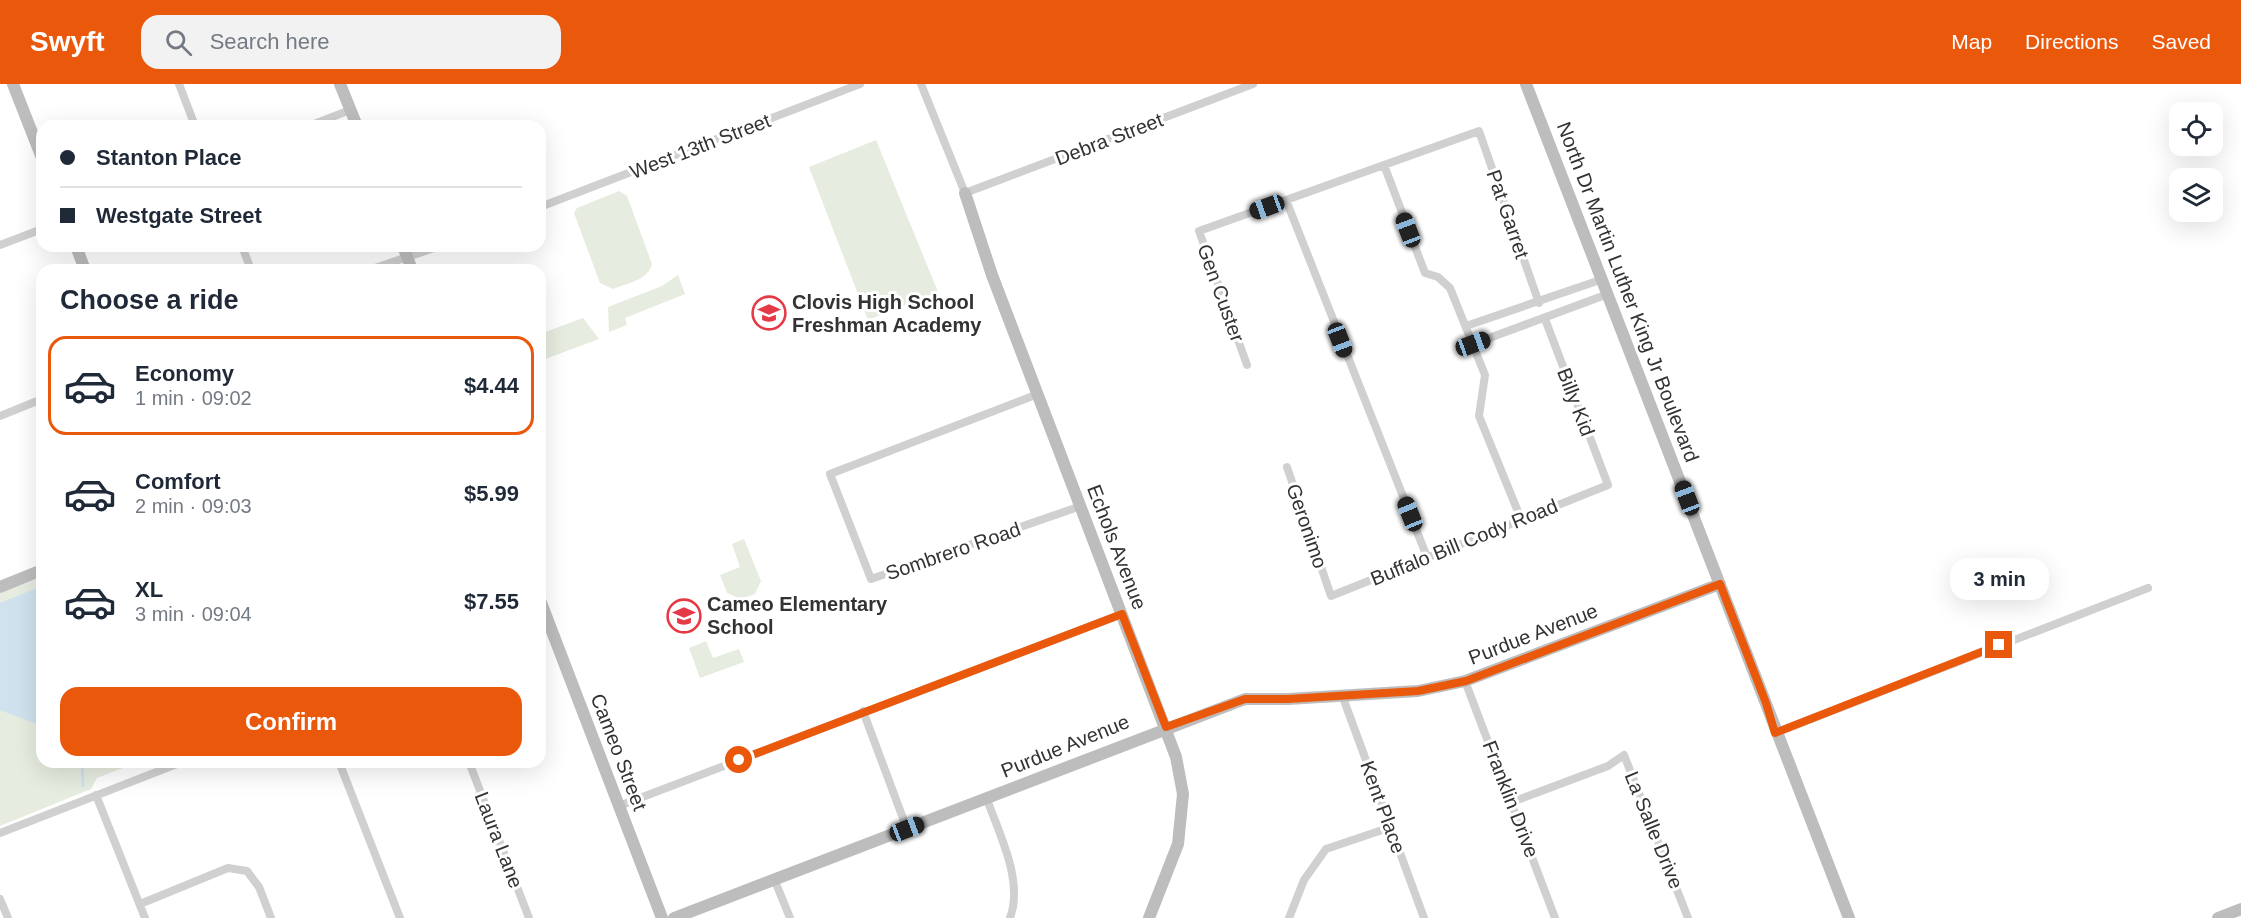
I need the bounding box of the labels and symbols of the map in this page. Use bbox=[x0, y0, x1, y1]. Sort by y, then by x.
street label: Debra Street bbox=[1052, 108, 1166, 170]
street label: West 13th Street bbox=[627, 109, 774, 183]
street label: North Dr Martin Luther King Jr Boulevard bbox=[1553, 119, 1703, 465]
street label: Pat Garret bbox=[1483, 167, 1534, 262]
car bbox=[1247, 192, 1287, 222]
car bbox=[1393, 210, 1423, 250]
street label: Gen Custer bbox=[1193, 241, 1249, 345]
place label: Clovis High School Freshman Academy bbox=[792, 291, 982, 336]
school or university icon: Clovis High School Freshman Academy bbox=[751, 295, 787, 331]
car bbox=[1325, 320, 1355, 360]
car bbox=[1453, 329, 1493, 359]
street label: Billy Kid bbox=[1553, 365, 1599, 439]
car bbox=[1672, 478, 1702, 518]
street label: Echols Avenue bbox=[1083, 481, 1151, 613]
street label: Geronimo bbox=[1282, 481, 1332, 571]
street label: Buffalo Bill Cody Road bbox=[1367, 494, 1561, 590]
car bbox=[1395, 494, 1425, 534]
street label: Sombrero Road bbox=[883, 518, 1023, 584]
callout: 3 min bbox=[1950, 558, 2048, 600]
place label: Cameo Elementary School bbox=[707, 593, 888, 638]
school or university icon: Cameo Elementary School bbox=[666, 598, 702, 634]
street label: Purdue Avenue bbox=[1465, 599, 1601, 669]
route end bbox=[1985, 631, 2012, 658]
street label: Cameo Street bbox=[587, 690, 652, 814]
street label: Purdue Avenue bbox=[998, 710, 1132, 782]
street label: Franklin Drive bbox=[1479, 737, 1543, 861]
route start bbox=[725, 746, 752, 773]
street label: Kent Place bbox=[1356, 758, 1410, 856]
street label: La Salle Drive bbox=[1620, 768, 1688, 892]
street label: Laura Lane bbox=[471, 789, 527, 891]
car bbox=[887, 814, 927, 844]

